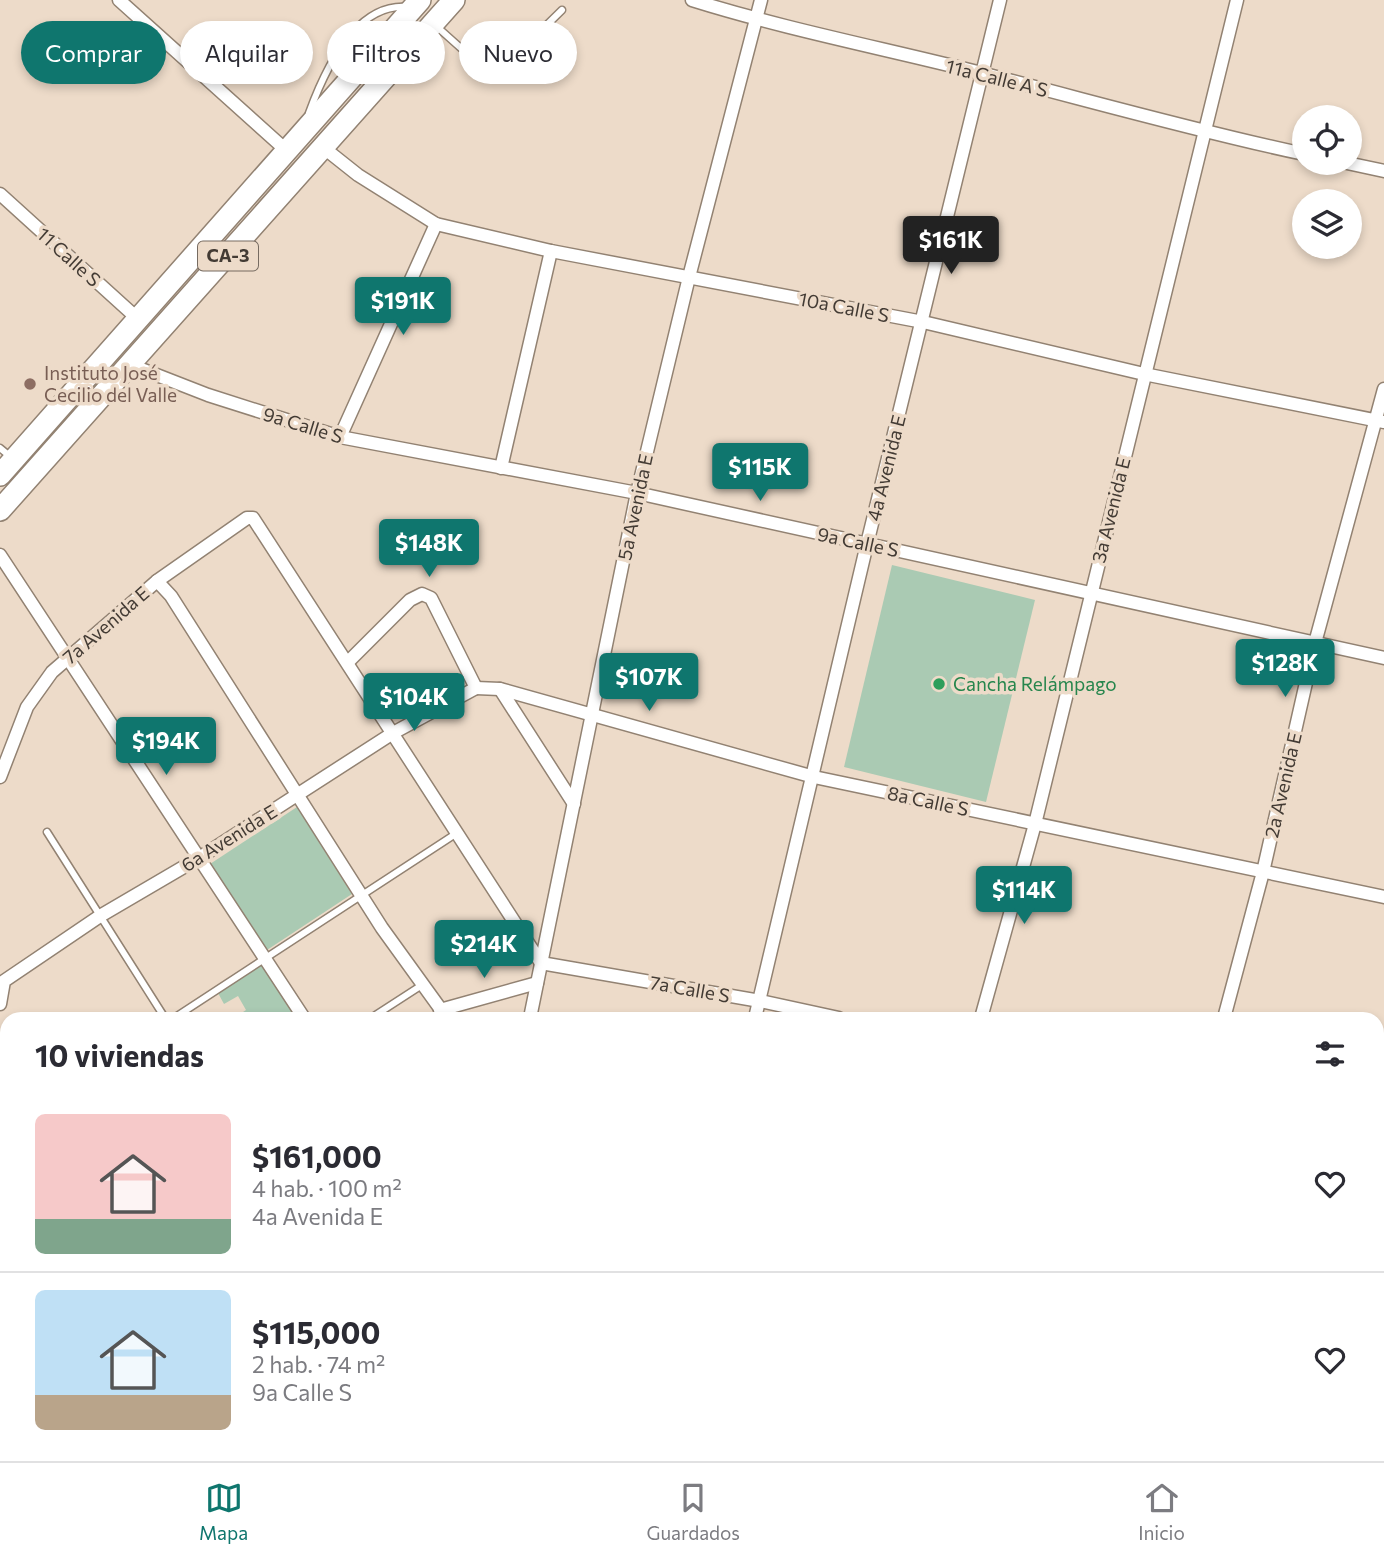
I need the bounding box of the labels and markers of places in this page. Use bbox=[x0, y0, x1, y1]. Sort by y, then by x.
pin: $161K bbox=[902, 216, 1000, 276]
pin: $191K bbox=[354, 278, 452, 337]
place label: Instituto José Cecilio del Valle bbox=[44, 361, 177, 406]
marker: Instituto José Cecilio del Valle bbox=[22, 376, 38, 392]
pin: $115K bbox=[711, 444, 809, 503]
pin: $148K bbox=[380, 520, 478, 579]
pin: $128K bbox=[1236, 640, 1334, 699]
pin: $107K bbox=[600, 654, 698, 713]
place label: Cancha Relámpago bbox=[953, 672, 1117, 695]
pin: $104K bbox=[365, 674, 463, 733]
marker: Cancha Relámpago bbox=[931, 676, 947, 692]
pin: $194K bbox=[117, 718, 215, 777]
pin: $114K bbox=[975, 866, 1073, 926]
pin: $214K bbox=[435, 920, 533, 980]

